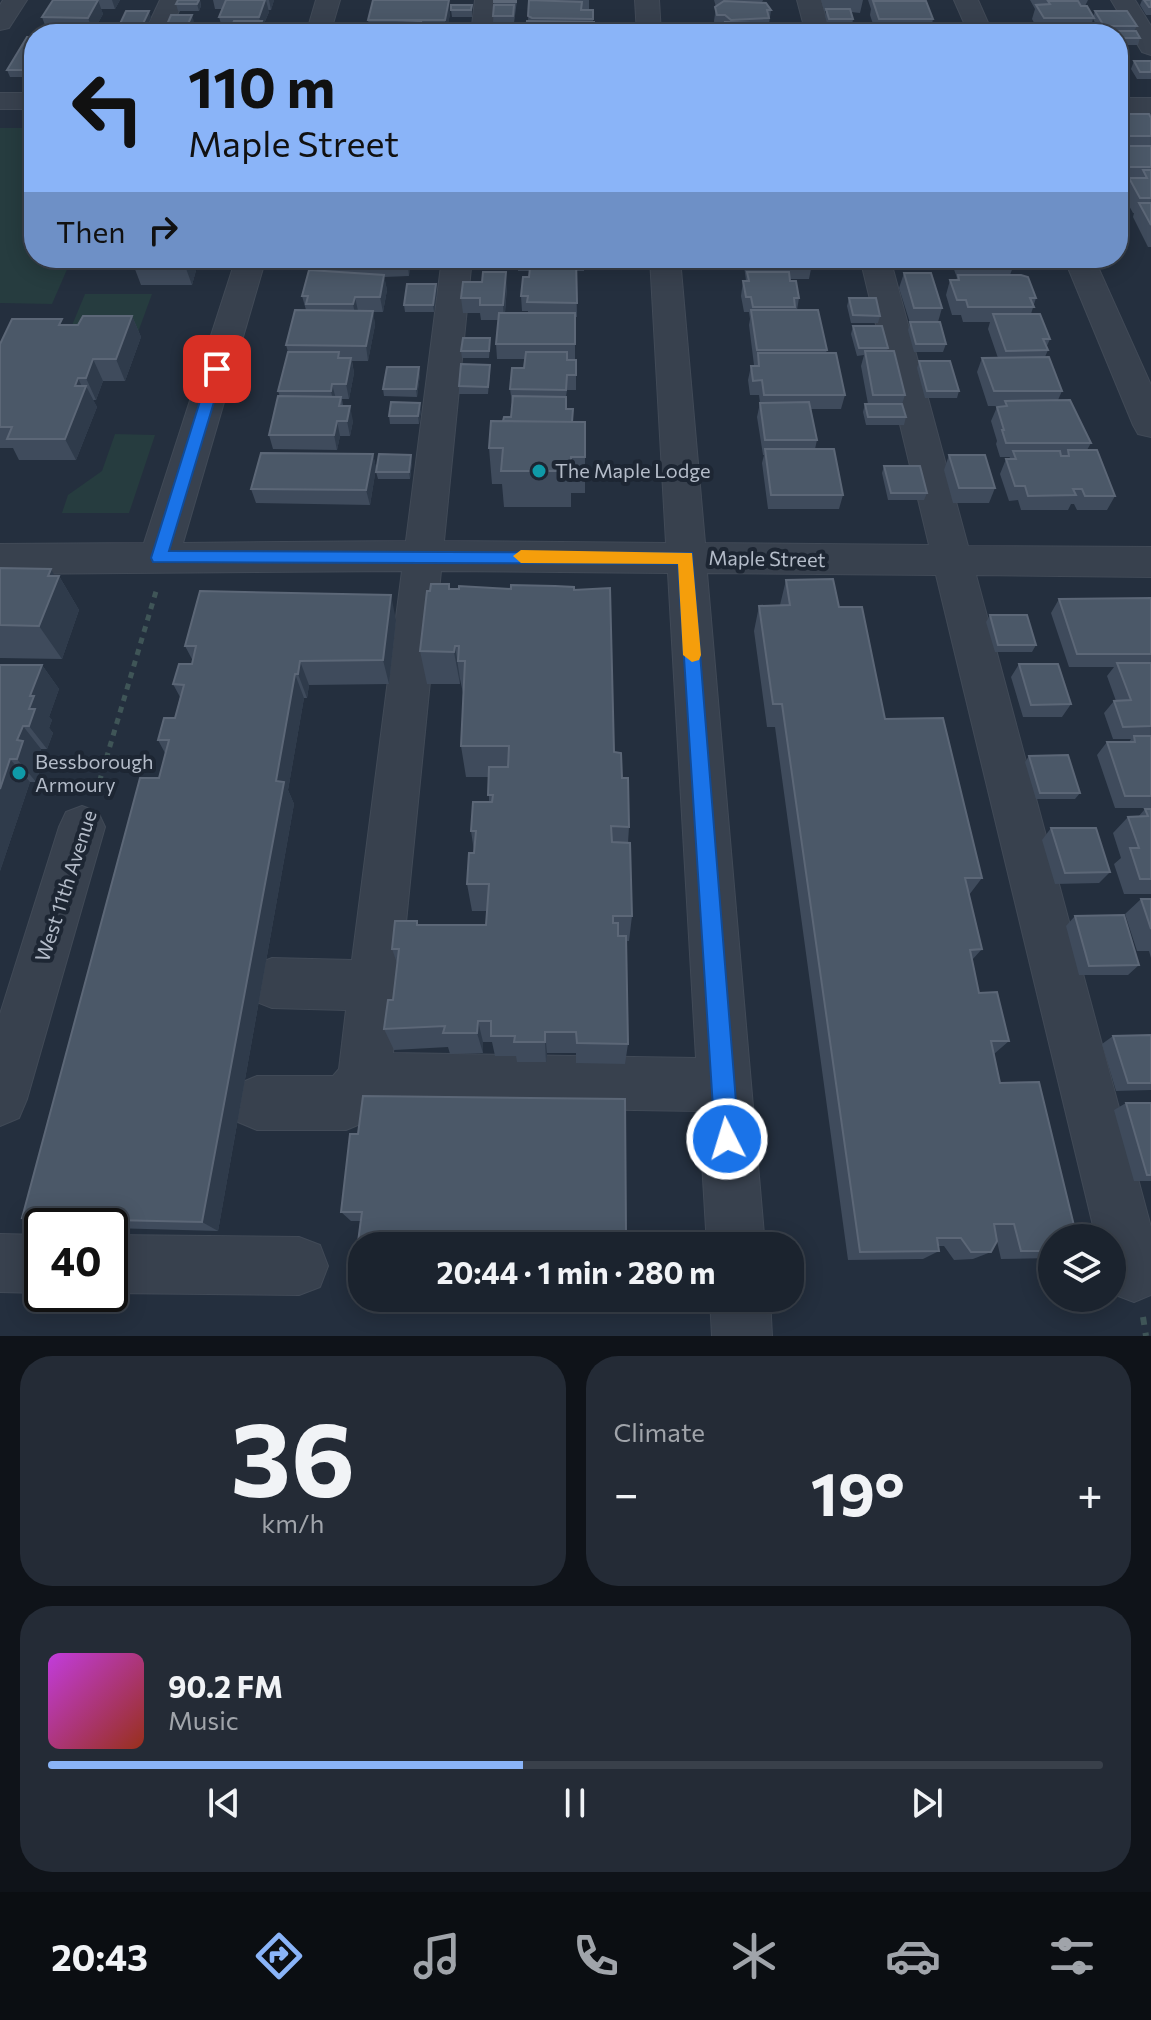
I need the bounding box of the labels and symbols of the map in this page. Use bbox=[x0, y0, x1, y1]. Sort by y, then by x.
pin bbox=[183, 335, 251, 403]
place label: The Maple Lodge bbox=[555, 458, 711, 482]
marker: The Maple Lodge bbox=[530, 462, 548, 480]
street label: Maple Street bbox=[708, 545, 826, 571]
place label: Bessborough Armoury bbox=[35, 749, 153, 796]
marker: Bessborough Armoury bbox=[10, 764, 28, 782]
street label: West 11th Avenue bbox=[29, 807, 101, 964]
position arrow bbox=[685, 1097, 769, 1181]
speed limit sign: 40 bbox=[24, 1208, 128, 1312]

